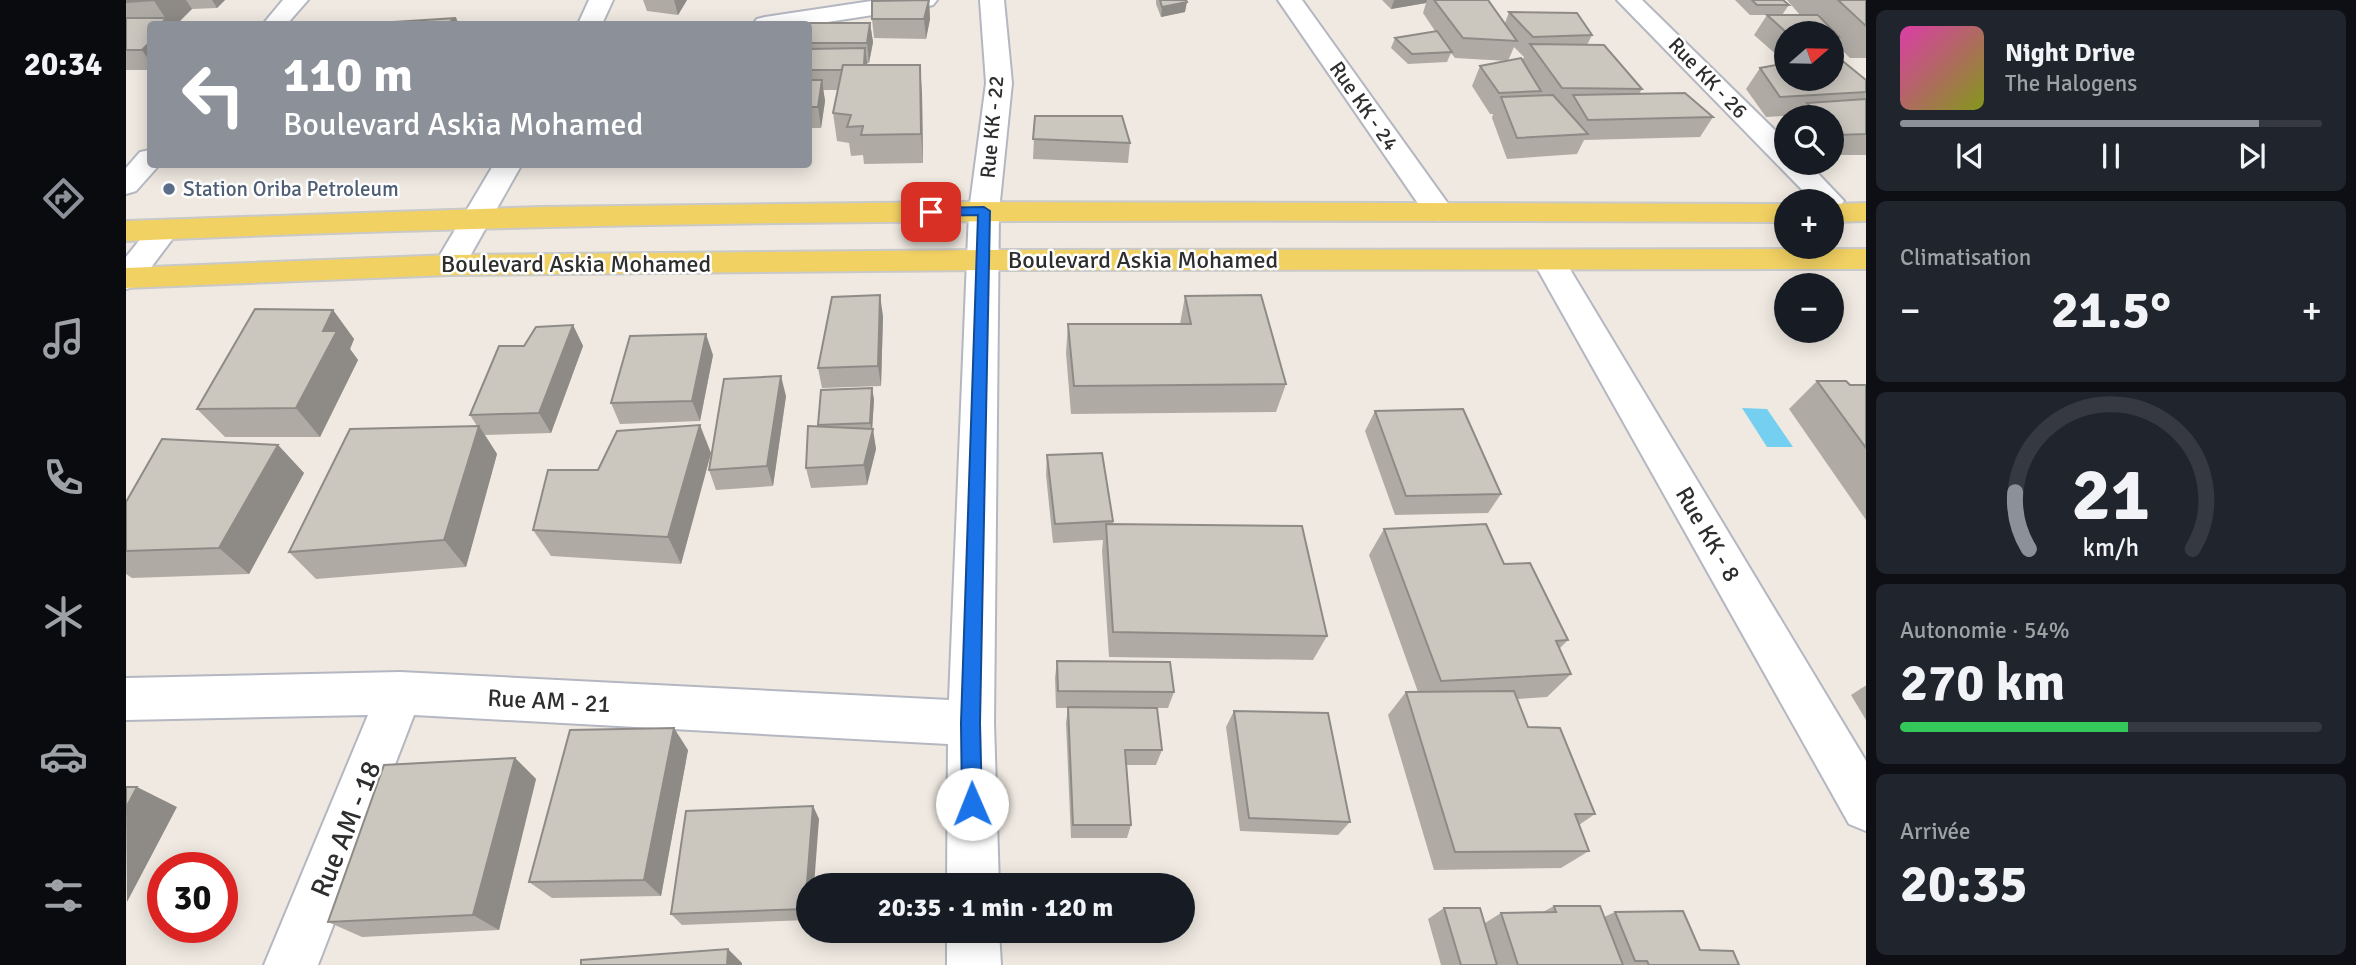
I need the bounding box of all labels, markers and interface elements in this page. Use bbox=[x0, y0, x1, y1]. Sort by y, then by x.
north arrow bbox=[1774, 21, 1844, 91]
map controls bbox=[1774, 21, 1844, 343]
street label: Rue KK - 26 bbox=[1663, 32, 1753, 124]
text: Night Drive bbox=[2005, 37, 2135, 69]
text: 20:34 bbox=[24, 45, 102, 84]
text: 110 m bbox=[283, 45, 413, 105]
icon: left bbox=[168, 49, 259, 140]
street label: Rue KK - 24 bbox=[1324, 56, 1404, 156]
text: The Halogens bbox=[2005, 69, 2137, 98]
street label: Rue KK - 22 bbox=[975, 75, 1009, 179]
text: Boulevard Askia Mohamed bbox=[283, 105, 643, 144]
button: search bbox=[1774, 105, 1844, 175]
icon: previous bbox=[1951, 137, 1989, 175]
icon: pause bbox=[2092, 137, 2130, 175]
icon: next bbox=[2233, 137, 2271, 175]
icon: directions bbox=[39, 174, 88, 223]
place label: Station Oriba Petroleum bbox=[183, 176, 399, 202]
marker: Station Oriba Petroleum bbox=[161, 181, 177, 197]
pin bbox=[901, 182, 961, 242]
button: + bbox=[1774, 189, 1844, 259]
icon: arrive bbox=[912, 193, 950, 231]
text: Climatisation bbox=[1900, 243, 2031, 272]
street label: Boulevard Askia Mohamed bbox=[1008, 245, 1278, 275]
street label: Boulevard Askia Mohamed bbox=[441, 249, 711, 279]
button: − bbox=[1774, 273, 1844, 343]
text: 21.5° bbox=[2051, 278, 2171, 342]
text: − bbox=[1900, 287, 1921, 334]
text: + bbox=[2301, 287, 2322, 334]
icon: music bbox=[39, 314, 88, 363]
text: 21 bbox=[2072, 451, 2150, 540]
icon: phone bbox=[39, 453, 88, 502]
street label: Rue KK - 8 bbox=[1669, 481, 1747, 587]
text: km/h bbox=[2083, 531, 2139, 562]
icon: climate bbox=[39, 592, 88, 641]
text: Autonomie · 54% bbox=[1900, 616, 2070, 645]
text: 270 km bbox=[1900, 651, 2065, 715]
street label: Rue AM - 21 bbox=[487, 683, 611, 719]
icon: car bbox=[39, 732, 88, 781]
street label: Rue AM - 18 bbox=[303, 756, 389, 902]
position arrow bbox=[935, 767, 1009, 841]
text: Arrivée bbox=[1900, 817, 1971, 846]
speed limit sign: 30 bbox=[147, 852, 238, 943]
text: 20:35 bbox=[1900, 852, 2028, 916]
icon: filters bbox=[39, 871, 88, 920]
text: 20:35 · 1 min · 120 m bbox=[878, 892, 1113, 924]

